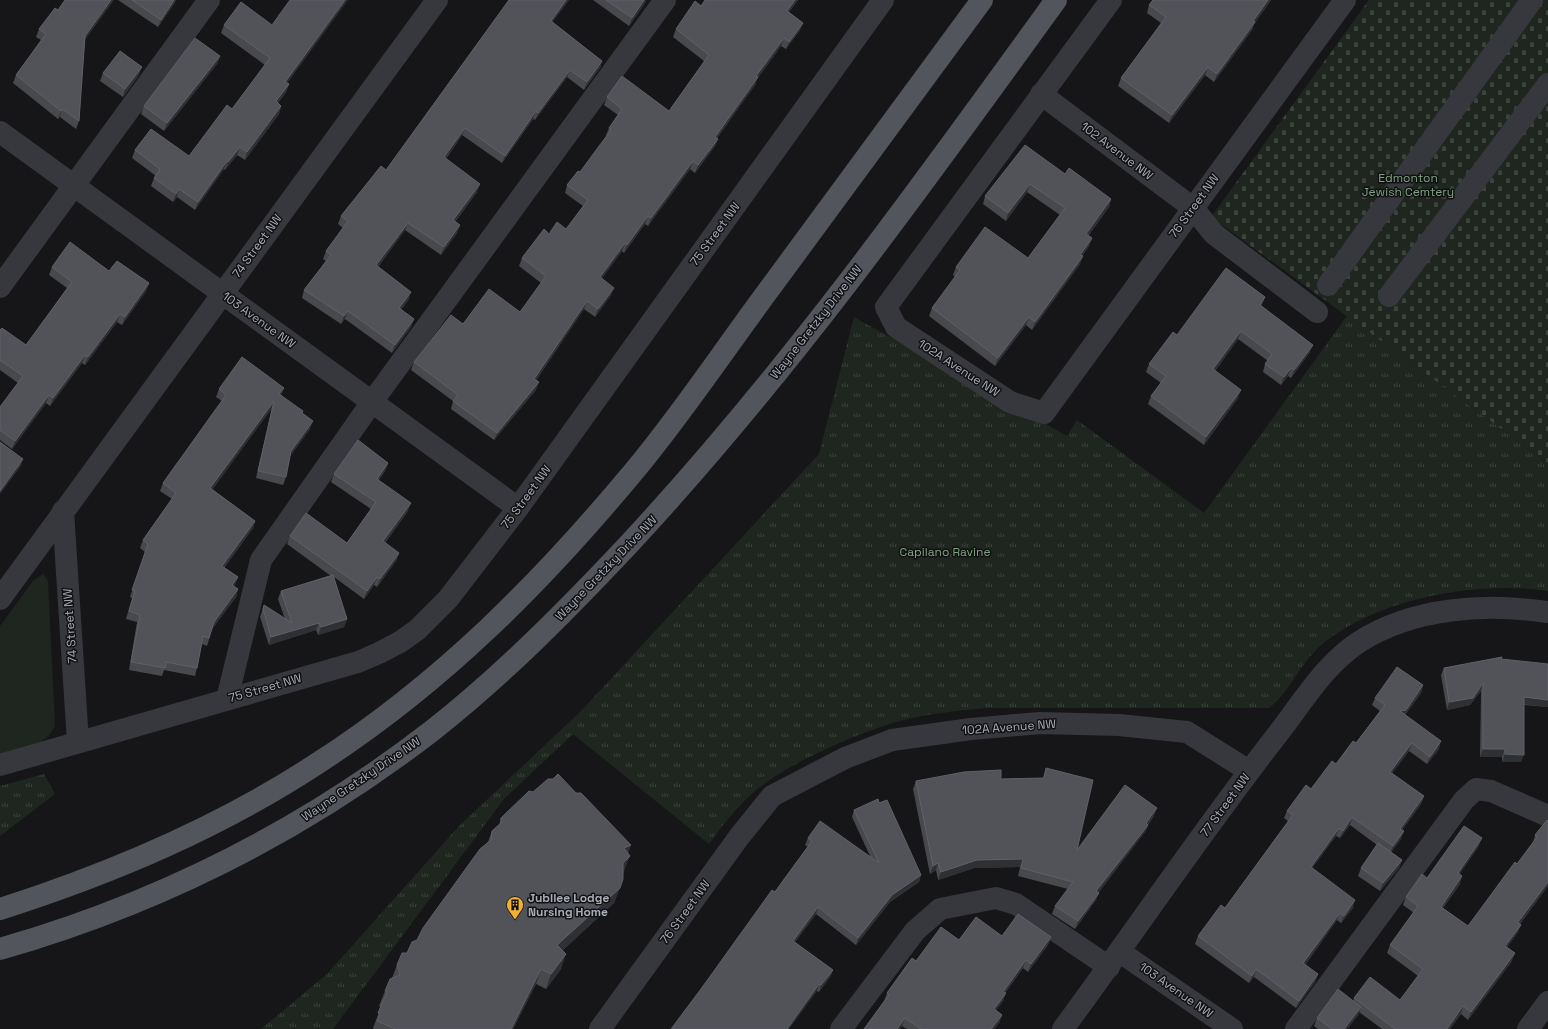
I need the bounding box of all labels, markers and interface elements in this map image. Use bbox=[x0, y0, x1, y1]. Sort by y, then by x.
street label: 102 Avenue NW bbox=[1078, 118, 1157, 184]
street label: 76 Street NW bbox=[1165, 170, 1223, 241]
park label: Edmonton Jewish Cemtery bbox=[1362, 170, 1454, 200]
street label: 75 Street NW bbox=[686, 198, 744, 269]
street label: 74 Street NW bbox=[229, 211, 286, 281]
street label: Wayne Gretzky Drive NW bbox=[767, 261, 866, 382]
street label: 103 Avenue NW bbox=[219, 288, 299, 352]
street label: 102A Avenue NW bbox=[915, 336, 1003, 401]
street label: 75 Street NW bbox=[497, 461, 555, 532]
street label: Wayne Gretzky Drive NW bbox=[552, 512, 661, 624]
park label: Capilano Ravine bbox=[900, 544, 991, 560]
street label: 74 Street NW bbox=[59, 588, 81, 664]
street label: 75 Street NW bbox=[227, 670, 304, 706]
street label: 102A Avenue NW bbox=[961, 716, 1057, 738]
street label: Wayne Gretzky Drive NW bbox=[298, 733, 424, 825]
street label: 77 Street NW bbox=[1197, 770, 1254, 840]
street label: 76 Street NW bbox=[656, 876, 714, 947]
place label: Jubilee Lodge Nursing Home bbox=[528, 890, 609, 920]
building icon: Jubilee Lodge Nursing Home bbox=[505, 895, 525, 920]
street label: 103 Avenue NW bbox=[1136, 959, 1217, 1022]

